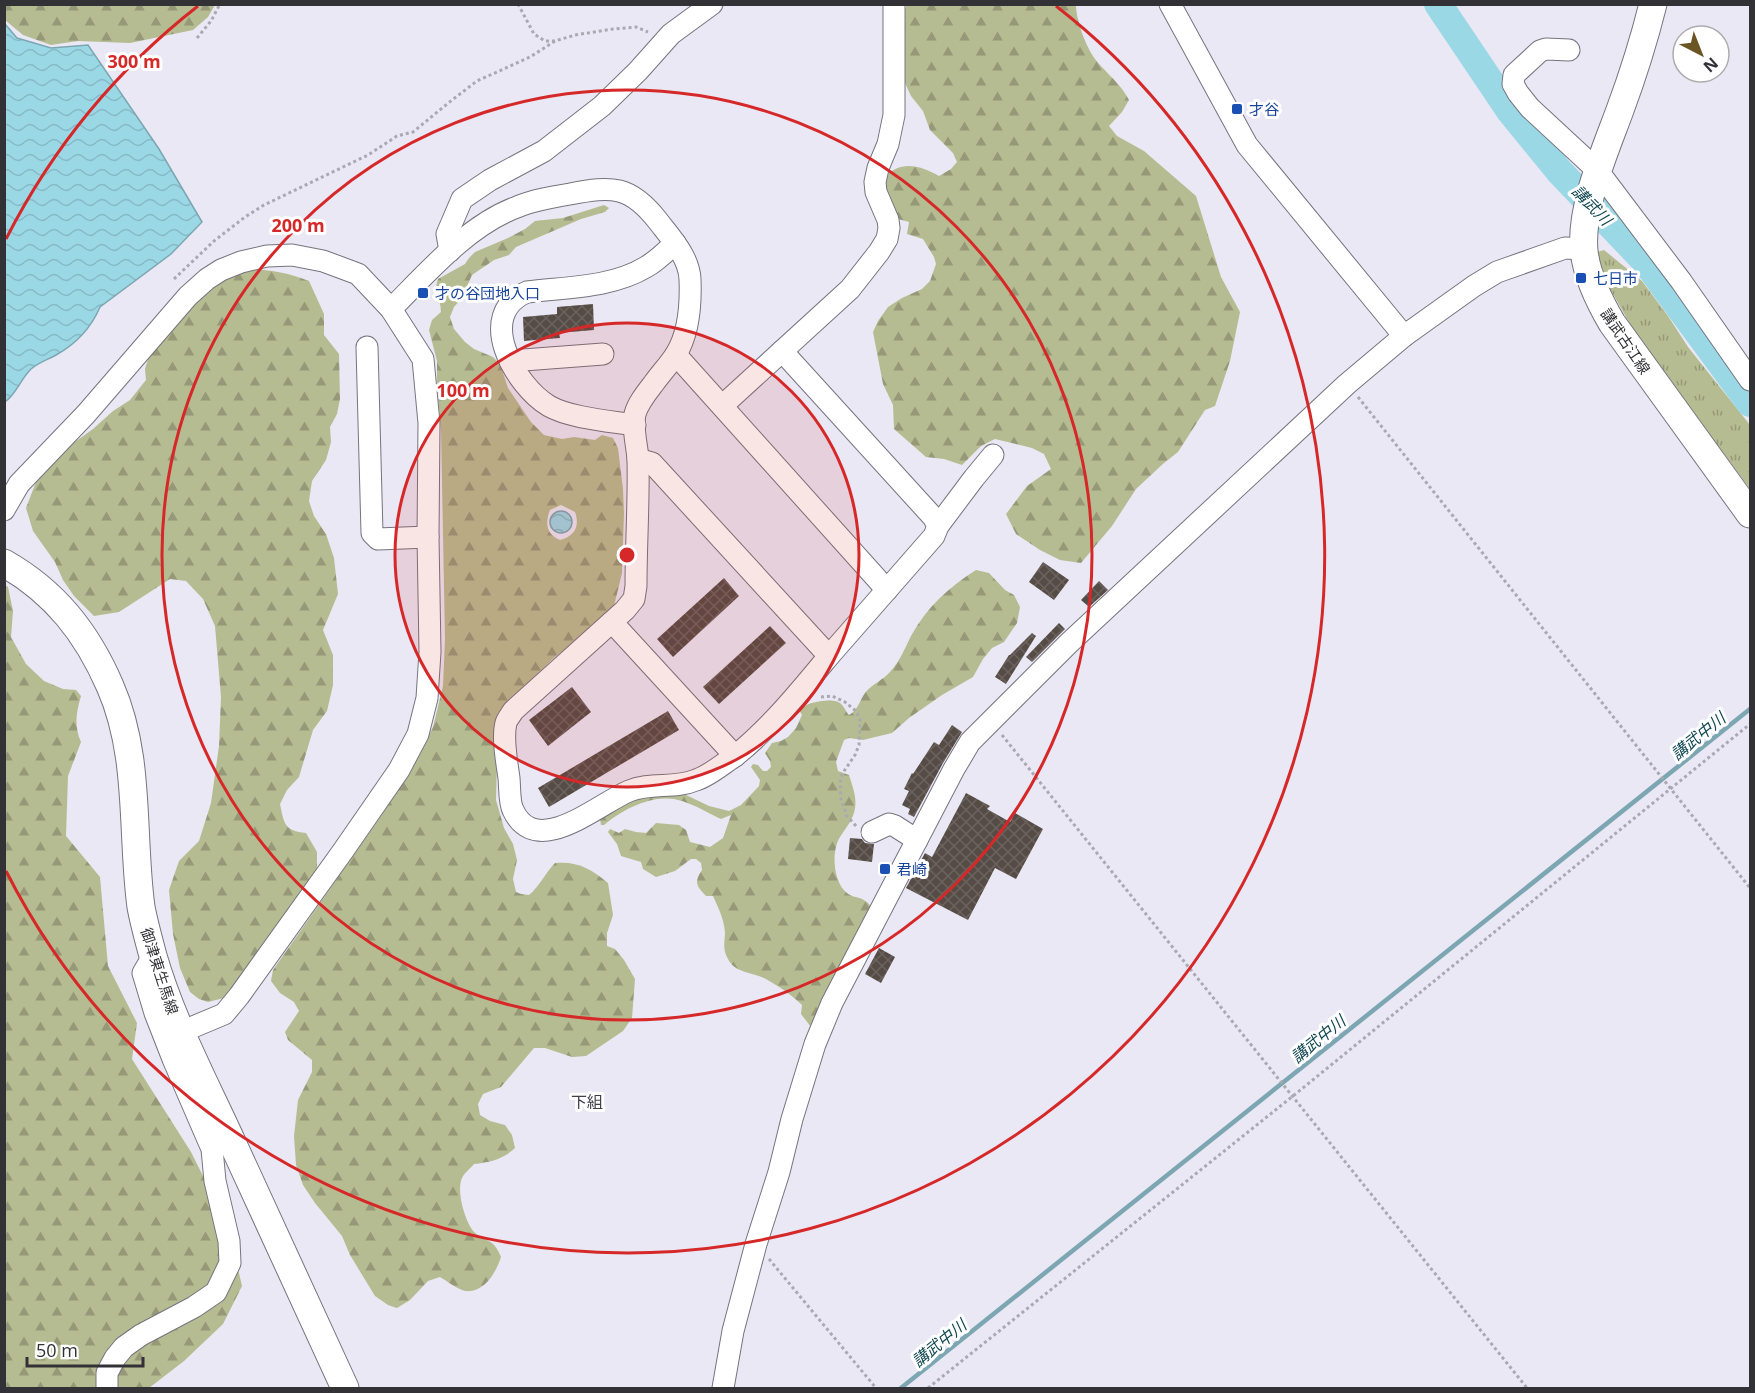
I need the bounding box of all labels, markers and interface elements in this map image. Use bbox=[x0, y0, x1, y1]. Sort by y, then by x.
north arrow bbox=[1671, 24, 1731, 84]
text: 300 m bbox=[107, 49, 161, 73]
text: N bbox=[1699, 53, 1723, 78]
place label: 才谷 bbox=[1249, 99, 1279, 119]
marker: 才谷 bbox=[1230, 102, 1244, 116]
water label: 講武川 bbox=[1567, 180, 1618, 231]
text: 200 m bbox=[271, 213, 325, 237]
place label: 七日市 bbox=[1593, 268, 1638, 288]
marker: 七日市 bbox=[1574, 271, 1588, 285]
place label: 才の谷団地入口 bbox=[435, 283, 540, 303]
marker: 才の谷団地入口 bbox=[416, 286, 430, 300]
street label: 講武古江線 bbox=[1597, 304, 1655, 378]
text: 100 m bbox=[436, 378, 490, 402]
centre of rings bbox=[617, 545, 637, 565]
water label: 講武中川 bbox=[1666, 706, 1731, 765]
place label: 君崎 bbox=[897, 859, 927, 879]
marker: 君崎 bbox=[878, 862, 892, 876]
street label: 御津東生馬線 bbox=[137, 925, 183, 1017]
water label: 講武中川 bbox=[1286, 1009, 1351, 1068]
district label: 下組 bbox=[571, 1091, 603, 1113]
water label: 講武中川 bbox=[907, 1313, 972, 1372]
scale bar bbox=[27, 1330, 142, 1368]
text: 50 m bbox=[36, 1338, 78, 1362]

